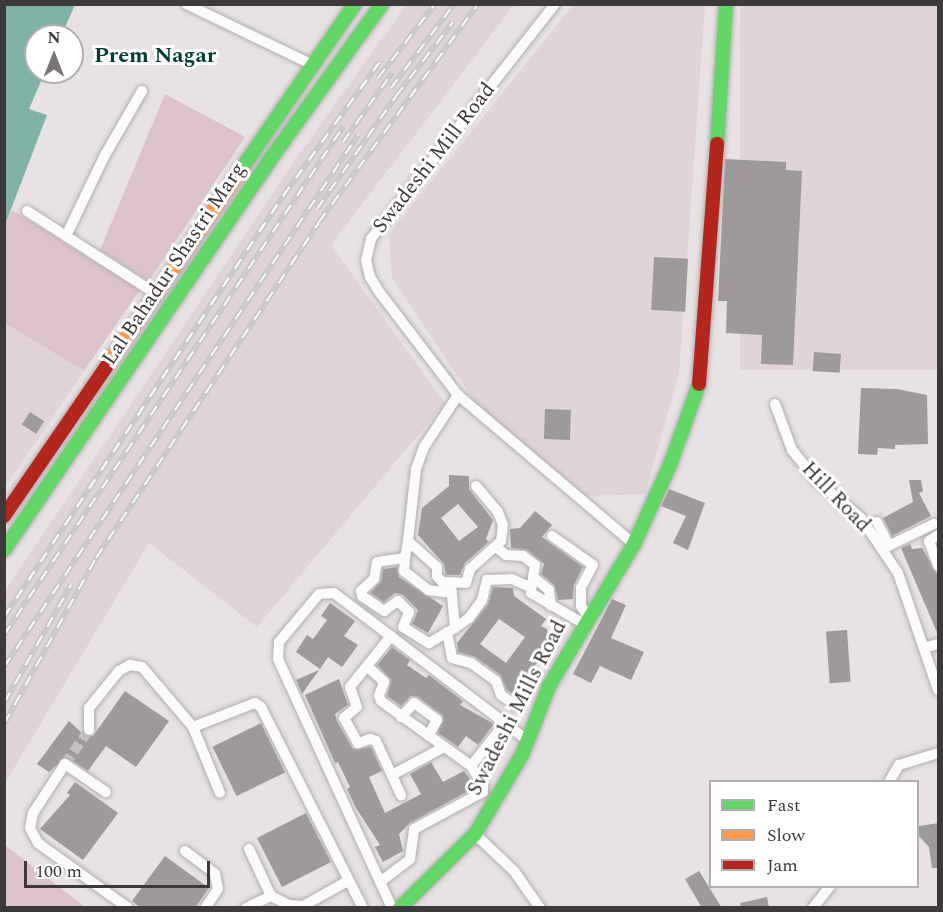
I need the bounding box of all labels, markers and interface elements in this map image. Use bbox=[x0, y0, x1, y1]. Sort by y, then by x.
north arrow bbox=[24, 24, 84, 84]
text: N bbox=[47, 26, 61, 50]
district label: Prem Nagar bbox=[94, 43, 216, 69]
street label: Swadeshi Mill Road bbox=[367, 78, 501, 238]
street label: Lal Bahadur Shastri Marg bbox=[97, 158, 251, 370]
street label: Hill Road bbox=[796, 456, 876, 538]
street label: Swadeshi Mills Road bbox=[462, 616, 572, 800]
legend bbox=[709, 780, 919, 888]
text: Fast bbox=[767, 792, 800, 819]
text: Slow bbox=[767, 822, 805, 849]
scale bar bbox=[27, 849, 213, 887]
text: Jam bbox=[767, 852, 798, 879]
text: 100 m bbox=[35, 858, 82, 885]

